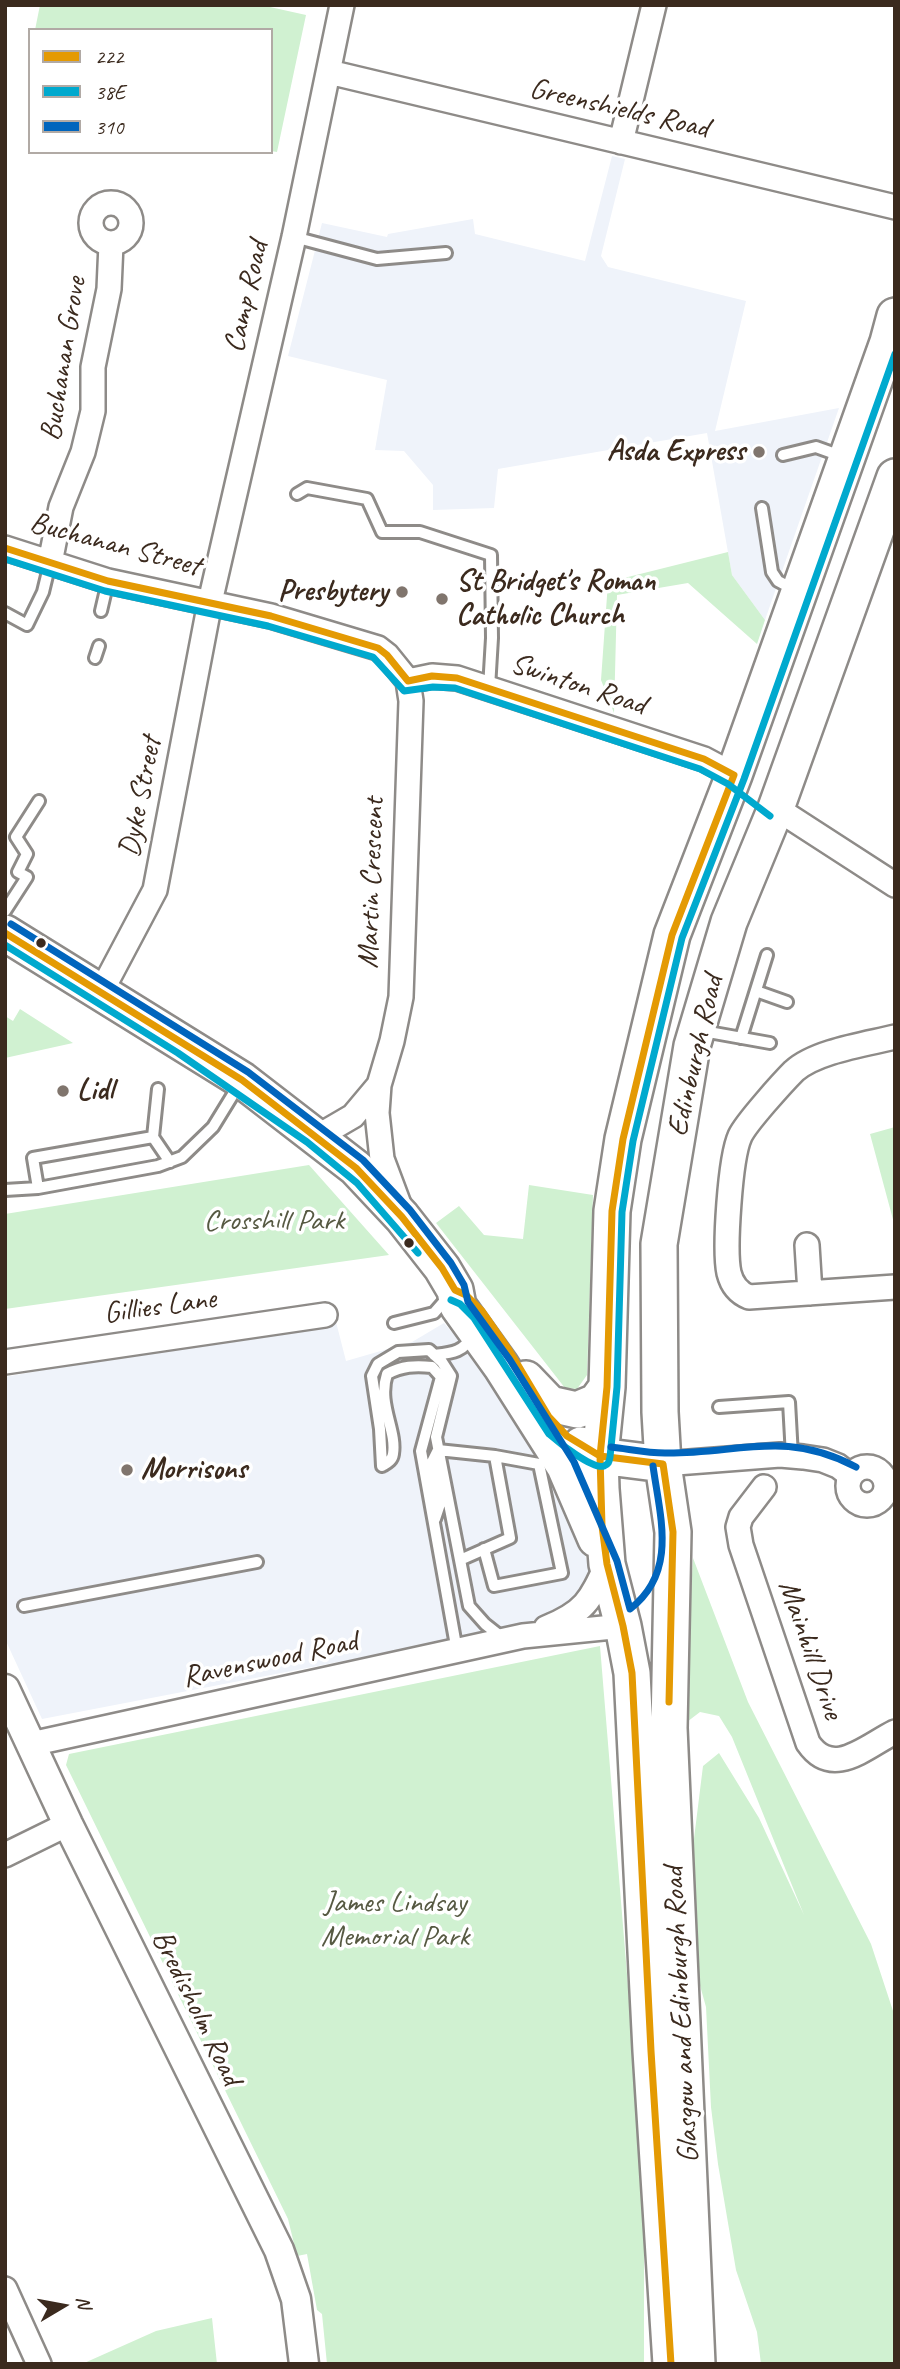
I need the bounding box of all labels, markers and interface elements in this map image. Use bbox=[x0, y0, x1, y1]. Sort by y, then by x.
legend bbox=[28, 28, 273, 154]
text: 222 bbox=[95, 44, 123, 70]
street label: Greenshields Road bbox=[526, 71, 712, 147]
text: 38E bbox=[95, 79, 125, 105]
text: 310 bbox=[95, 114, 123, 140]
street label: Camp Road bbox=[217, 238, 277, 356]
street label: Buchanan Grove bbox=[33, 275, 95, 443]
place label: Asda Express bbox=[607, 434, 745, 470]
marker: Asda Express bbox=[751, 444, 767, 460]
street label: Buchanan Street bbox=[26, 505, 204, 585]
place label: St Bridget's Roman Catholic Church bbox=[456, 564, 655, 634]
place label: Presbytery bbox=[278, 574, 388, 610]
marker: Presbytery bbox=[394, 584, 410, 600]
marker: St Bridget's Roman Catholic Church bbox=[434, 591, 450, 607]
street label: Swinton Road bbox=[506, 646, 650, 724]
street label: Dyke Street bbox=[112, 734, 170, 860]
street label: Martin Crescent bbox=[351, 797, 393, 969]
unlabelled marker bbox=[34, 936, 48, 950]
street label: Edinburgh Road bbox=[660, 972, 732, 1140]
place label: Lidl bbox=[77, 1073, 113, 1109]
marker: Lidl bbox=[55, 1083, 71, 1099]
park label: Crosshill Park bbox=[204, 1203, 344, 1239]
unlabelled marker bbox=[402, 1236, 416, 1250]
street label: Gillies Lane bbox=[102, 1281, 218, 1333]
place label: Morrisons bbox=[141, 1452, 247, 1488]
marker: Morrisons bbox=[119, 1462, 135, 1478]
street label: Mainhill Drive bbox=[769, 1576, 851, 1724]
street label: Ravenswood Road bbox=[179, 1624, 361, 1696]
street label: Glasgow and Edinburgh Road bbox=[656, 1866, 708, 2164]
park label: James Lindsay Memorial Park bbox=[321, 1885, 469, 1955]
street label: Bredisholm Road bbox=[143, 1925, 249, 2091]
north arrow bbox=[28, 2271, 98, 2341]
text: N bbox=[71, 2294, 97, 2310]

